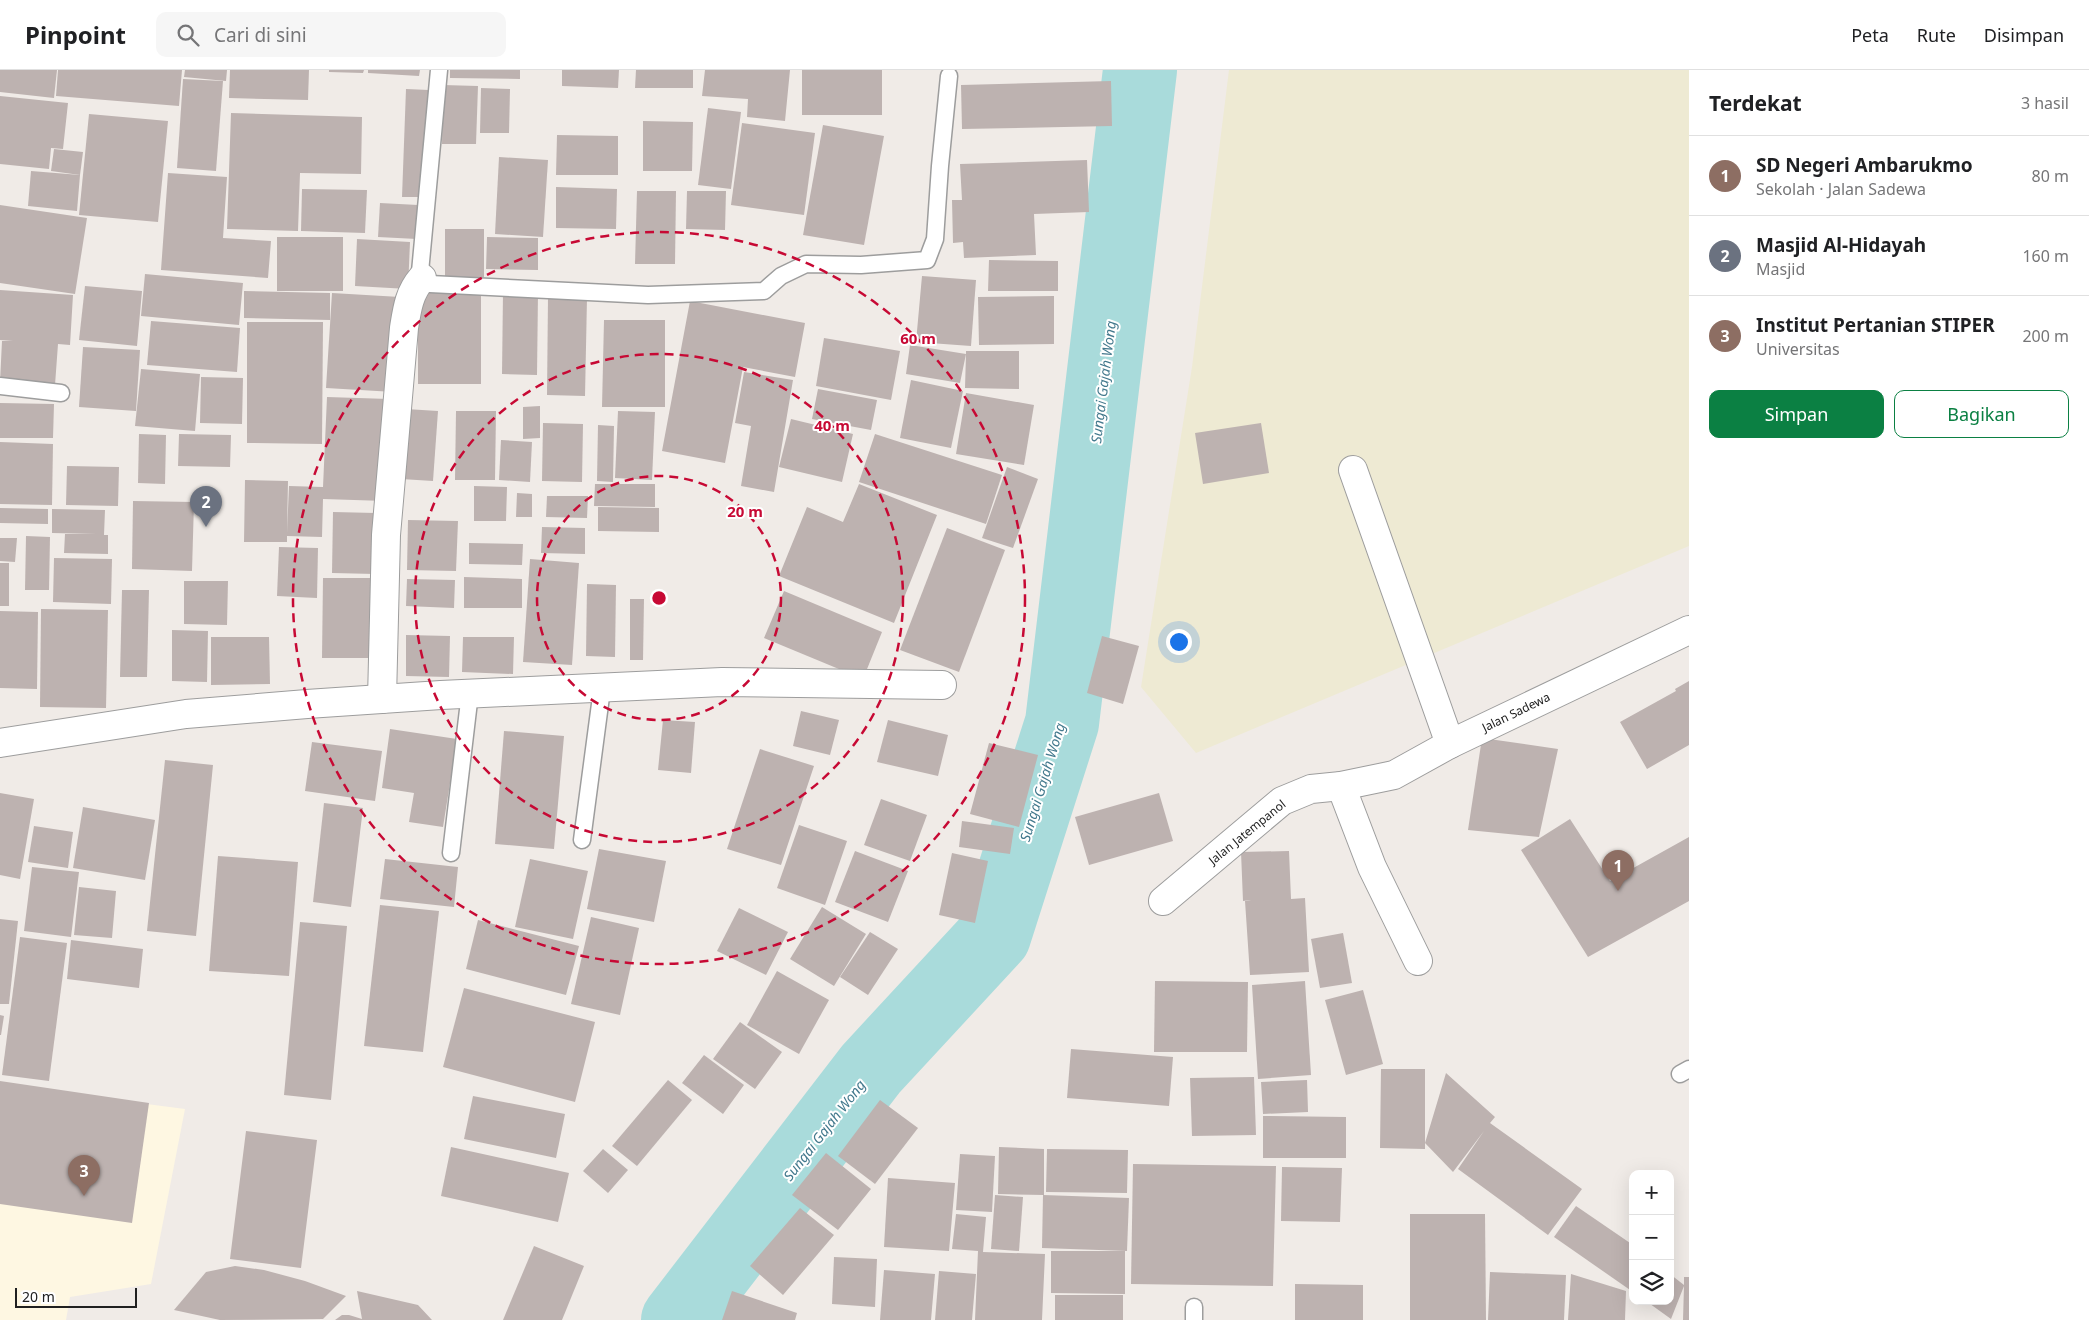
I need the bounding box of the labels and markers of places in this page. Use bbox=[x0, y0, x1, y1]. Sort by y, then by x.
pin: 2 bbox=[190, 486, 222, 527]
centre of rings bbox=[650, 589, 668, 607]
pin: 1 bbox=[1602, 850, 1634, 891]
pin: 3 bbox=[68, 1155, 100, 1196]

